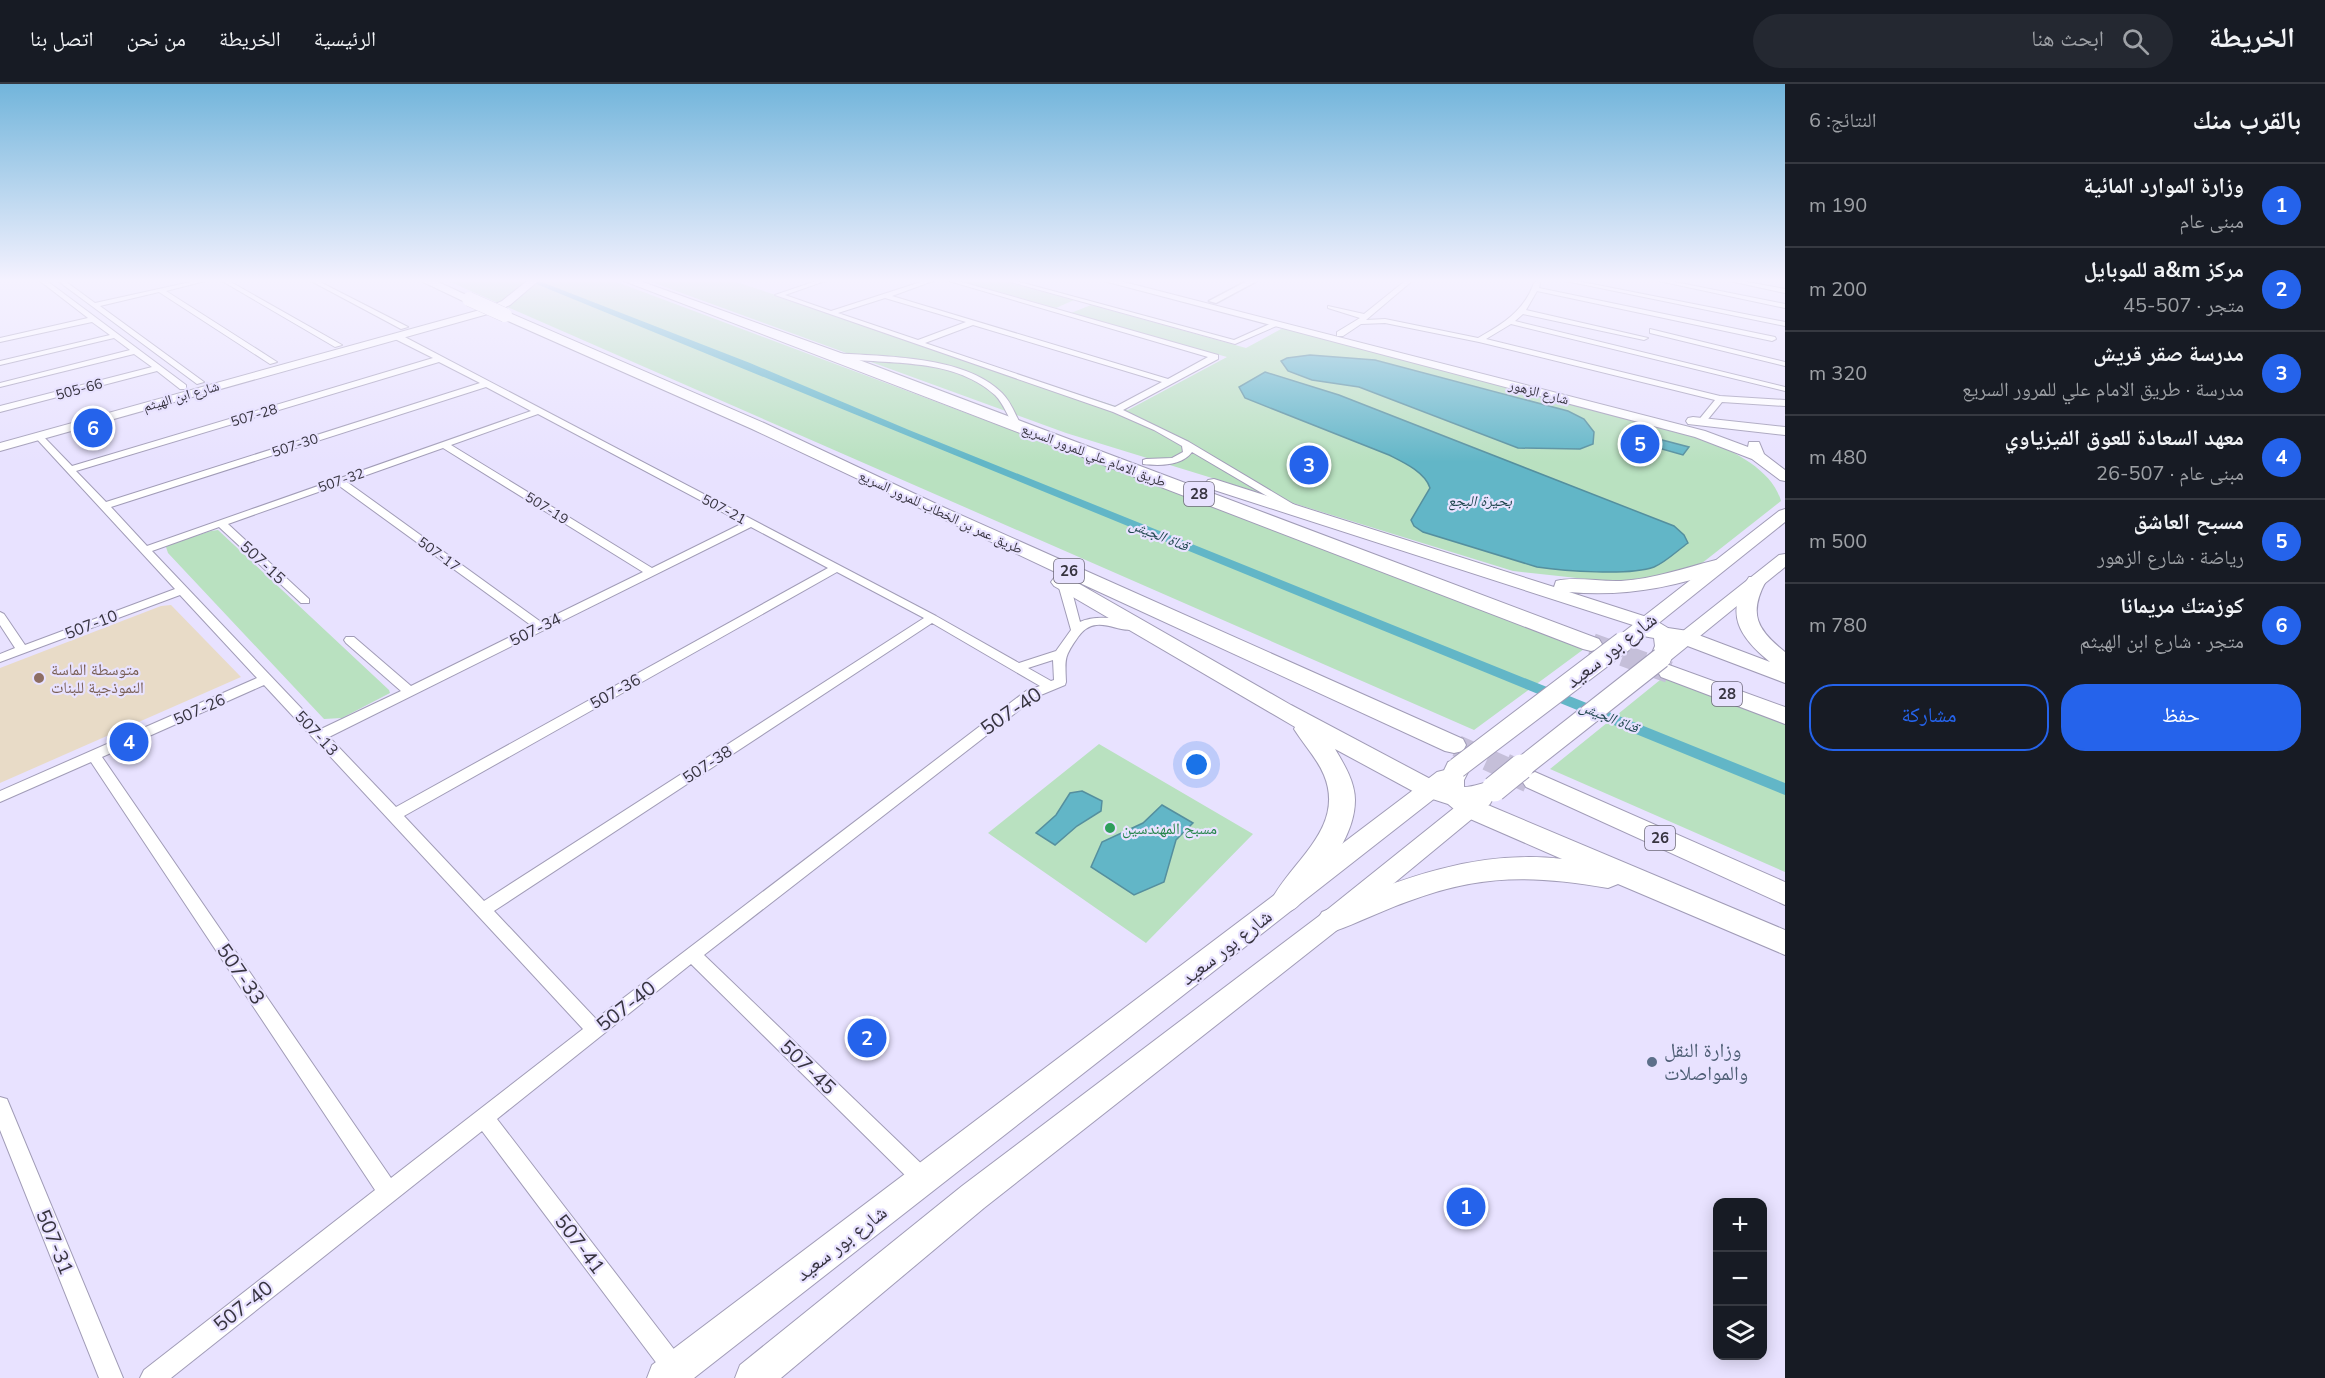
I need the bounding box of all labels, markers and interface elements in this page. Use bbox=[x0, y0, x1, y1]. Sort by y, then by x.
search box bbox=[1753, 14, 2173, 68]
text: الخريطة bbox=[2209, 19, 2295, 57]
text: ابحث هنا bbox=[2031, 24, 2104, 54]
text: اتصل بنا bbox=[30, 25, 94, 53]
text: من نحن bbox=[127, 25, 186, 53]
text: الخريطة bbox=[219, 25, 281, 53]
text: الرئيسية bbox=[314, 25, 376, 53]
icon: search bbox=[2119, 25, 2152, 58]
text: بالقرب منك bbox=[2193, 103, 2301, 138]
text: النتائج: 6 bbox=[1809, 107, 1877, 134]
text: وزارة الموارد المائية bbox=[2083, 171, 2244, 201]
text: 190 m bbox=[1809, 192, 1867, 219]
text: 1 bbox=[2276, 192, 2288, 219]
text: مبنى عام bbox=[2179, 208, 2244, 235]
text: مركز a&m للموبايل bbox=[2084, 255, 2244, 285]
text: 200 m bbox=[1809, 276, 1867, 303]
text: 2 bbox=[2276, 276, 2288, 303]
text: متجر · 507-45 bbox=[2123, 292, 2244, 319]
text: مدرسة صقر قريش bbox=[2093, 339, 2244, 369]
text: 320 m bbox=[1809, 360, 1867, 387]
text: 3 bbox=[2276, 360, 2288, 387]
street label: 505-66 bbox=[54, 374, 105, 405]
street label: شارع الزهور bbox=[1506, 375, 1571, 410]
text: مدرسة · طريق الامام علي للمرور السريع bbox=[1962, 376, 2244, 403]
street label: شارع ابن الهيثم bbox=[141, 377, 221, 416]
street label: 507-28 bbox=[228, 399, 280, 432]
pin: 6 bbox=[74, 406, 112, 450]
street label: طريق الامام علي للمرور السريع bbox=[1018, 419, 1169, 493]
pin: 5 bbox=[1620, 422, 1660, 466]
text: معهد السعادة للعوق الفيزياوي bbox=[2004, 423, 2244, 453]
street label: 507-30 bbox=[269, 429, 321, 462]
pin: 3 bbox=[1290, 442, 1328, 488]
text: 480 m bbox=[1809, 444, 1867, 471]
text: 4 bbox=[2276, 444, 2288, 471]
text: مبنى عام · 507-26 bbox=[2096, 460, 2244, 487]
street label: 507-32 bbox=[315, 464, 367, 497]
street label: طريق عمر بن الخطاب للمرور السريع bbox=[856, 466, 1026, 559]
road number: 28 bbox=[1184, 482, 1214, 506]
street label: 507-19 bbox=[521, 488, 572, 529]
street label: 507-21 bbox=[698, 490, 749, 529]
water label: بحيرة البجع bbox=[1448, 491, 1513, 511]
text: مسبح العاشق bbox=[2133, 507, 2244, 537]
water label: قناة الجيش bbox=[1127, 514, 1194, 557]
text: 500 m bbox=[1809, 528, 1867, 555]
text: 5 bbox=[2276, 528, 2288, 555]
street label: 507-17 bbox=[414, 533, 464, 576]
street label: 507-15 bbox=[235, 536, 290, 589]
text: رياضة · شارع الزهور bbox=[2097, 544, 2244, 571]
road number: 26 bbox=[1054, 559, 1084, 583]
text: كوزمتك مريمانا bbox=[2120, 591, 2244, 621]
street label: 507-10 bbox=[62, 605, 121, 645]
street label: شارع بور سعيد bbox=[1560, 606, 1663, 695]
street label: 507-34 bbox=[506, 608, 565, 652]
text: 780 m bbox=[1809, 612, 1867, 639]
text: 6 bbox=[2276, 612, 2288, 639]
text: متجر · شارع ابن الهيثم bbox=[2080, 628, 2244, 655]
place label: متوسطة الماسة النموذجية للبنات bbox=[51, 659, 144, 699]
street label: 507-36 bbox=[586, 669, 645, 715]
marker: متوسطة الماسة النموذجية للبنات bbox=[32, 671, 46, 685]
street label: 507-40 bbox=[975, 681, 1047, 742]
road number: 28 bbox=[1712, 682, 1742, 706]
button: مشاركة bbox=[1809, 684, 2049, 751]
button: حفظ bbox=[2061, 684, 2301, 751]
street label: 507-26 bbox=[170, 689, 229, 731]
water label: قناة الجيش bbox=[1577, 696, 1644, 739]
street label: 507-13 bbox=[290, 706, 343, 761]
pin: 4 bbox=[110, 720, 148, 764]
street label: 507-38 bbox=[679, 741, 737, 789]
your location bbox=[1182, 750, 1211, 779]
place label: مسبح المهندسين bbox=[1122, 818, 1217, 840]
marker: مسبح المهندسين bbox=[1103, 821, 1117, 835]
road number: 26 bbox=[1645, 826, 1675, 850]
street label: شارع بور سعيد bbox=[1175, 903, 1278, 992]
street label: 507-33 bbox=[210, 938, 271, 1010]
street label: 507-40 bbox=[591, 975, 662, 1038]
pin: 2 bbox=[848, 1016, 886, 1060]
street label: 507-45 bbox=[774, 1034, 842, 1101]
place label: وزارة النقل والمواصلات bbox=[1664, 1037, 1748, 1087]
marker: وزارة النقل والمواصلات bbox=[1645, 1055, 1659, 1069]
pin: 1 bbox=[1446, 1184, 1486, 1230]
map controls bbox=[1713, 1198, 1767, 1360]
button: + bbox=[1713, 1198, 1767, 1252]
street label: شارع بور سعيد bbox=[790, 1199, 893, 1288]
street label: 507-31 bbox=[29, 1205, 80, 1279]
street label: 507-41 bbox=[548, 1209, 611, 1280]
button: − bbox=[1713, 1252, 1767, 1306]
street label: 507-40 bbox=[208, 1275, 279, 1338]
button: layers bbox=[1713, 1306, 1767, 1360]

